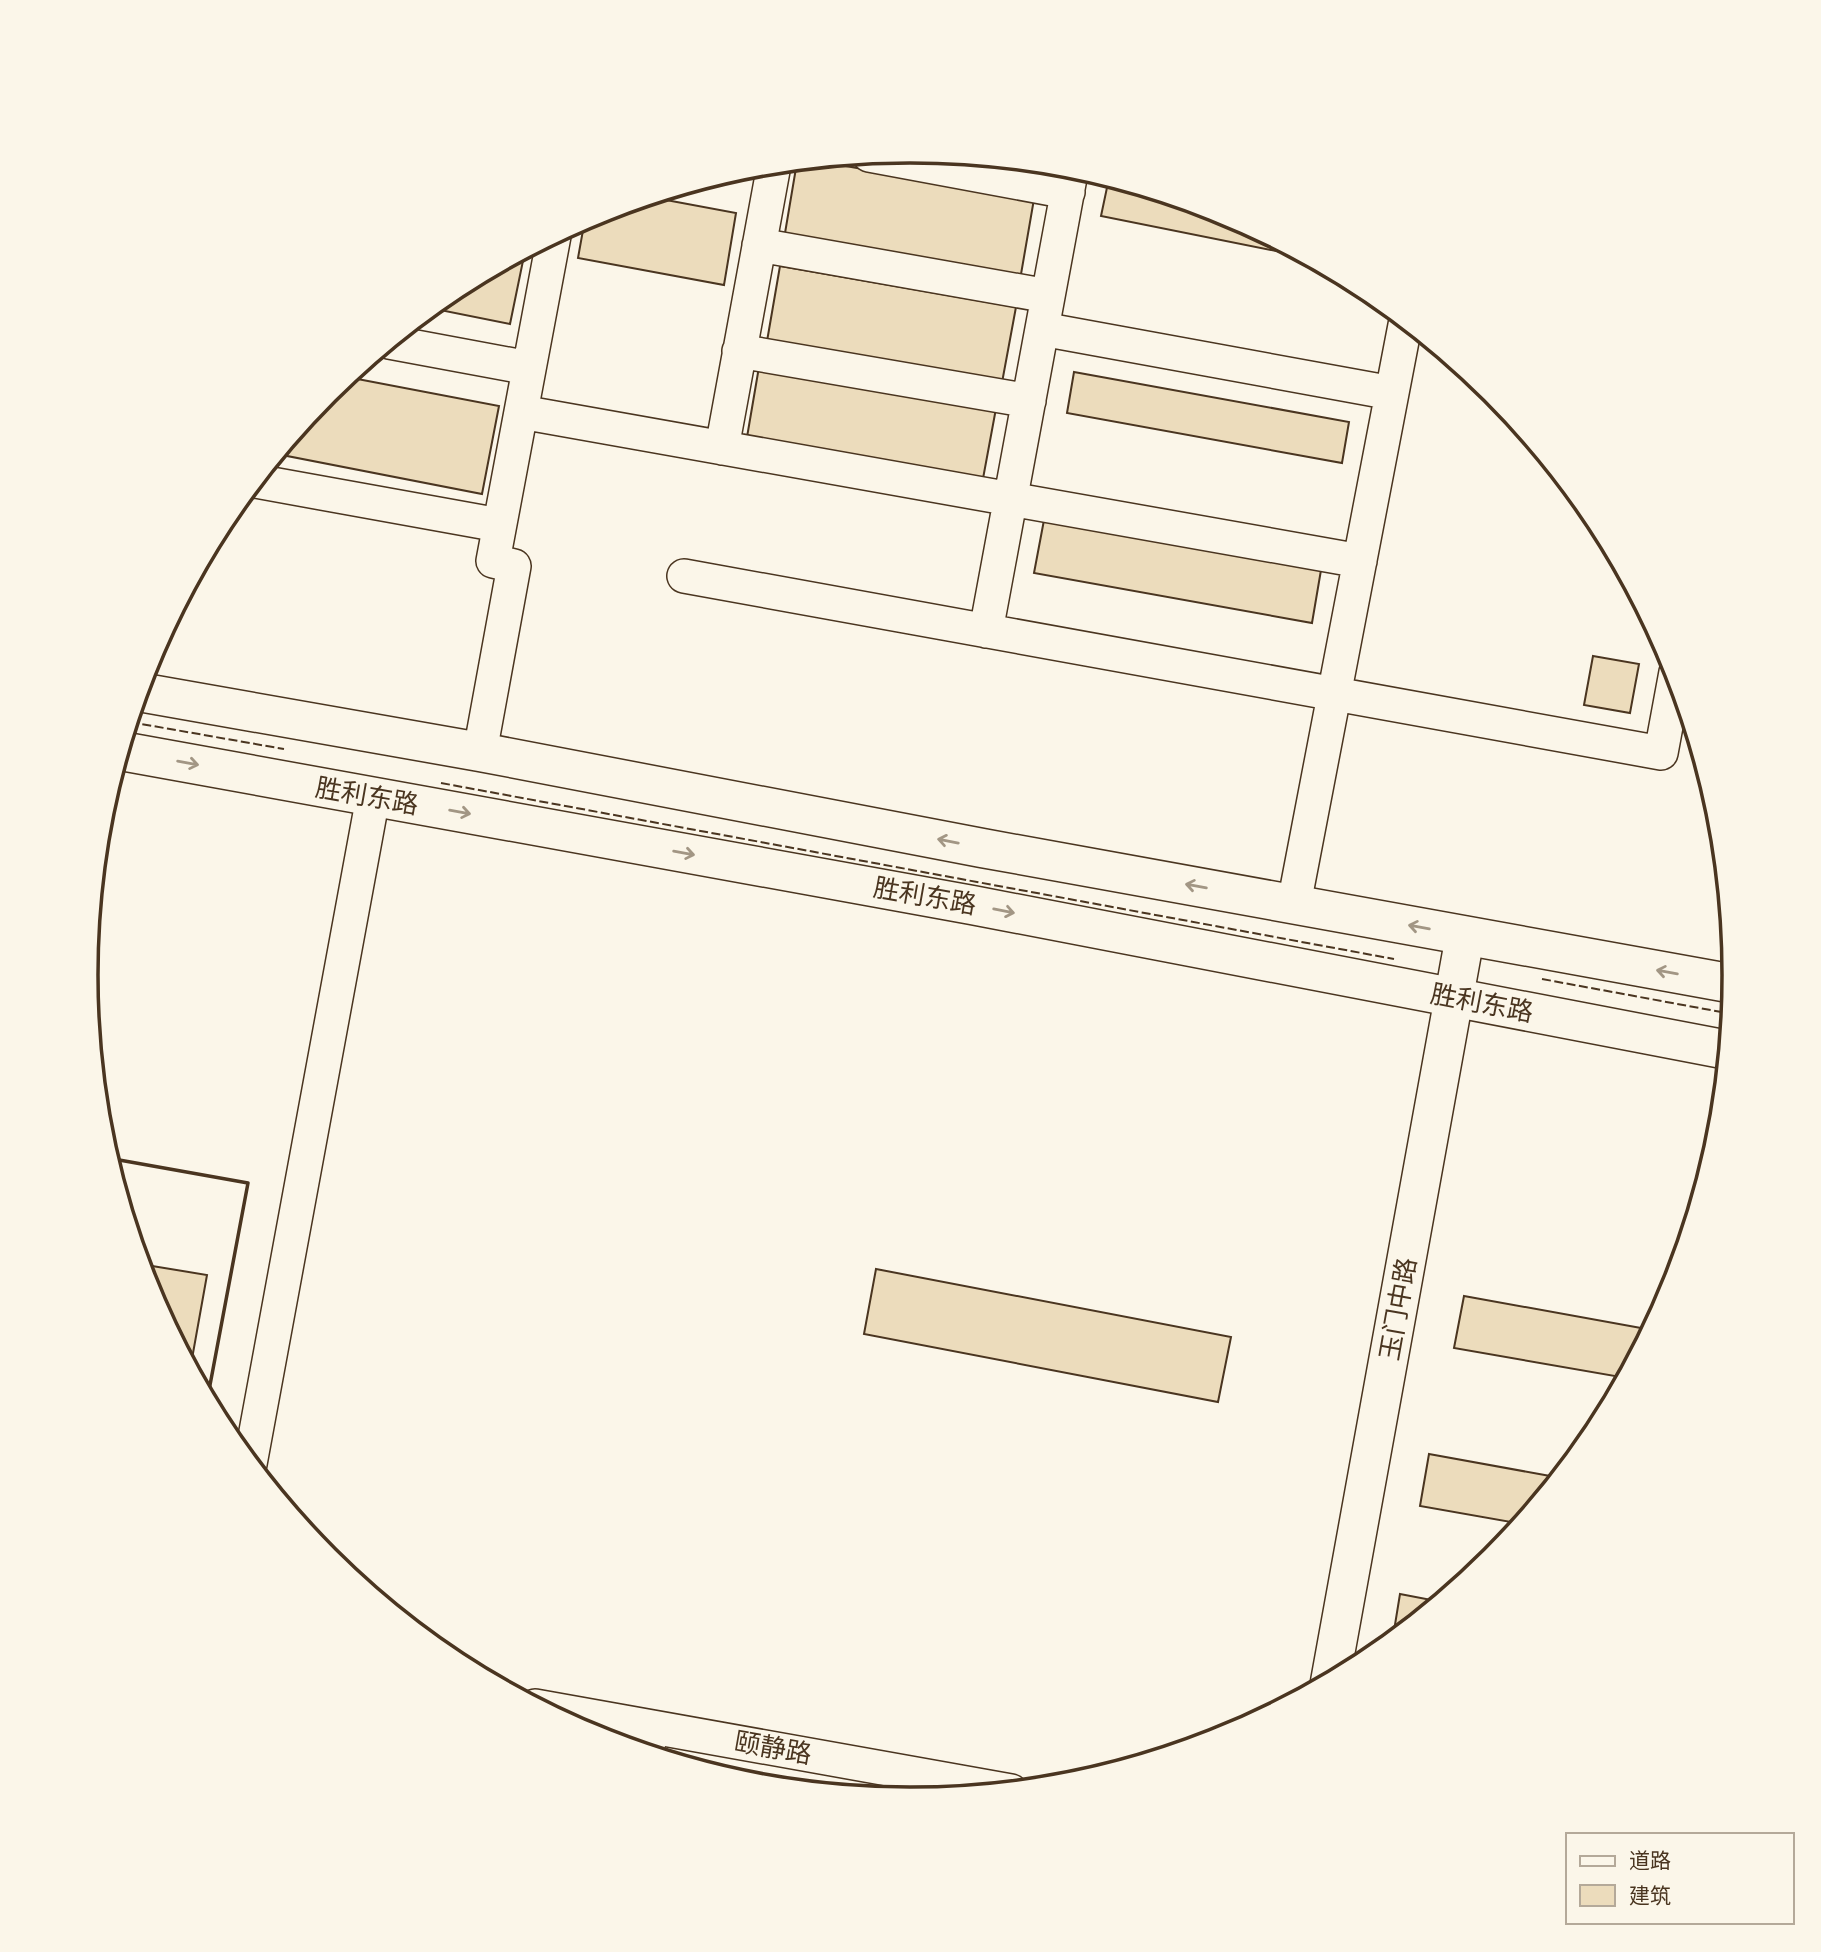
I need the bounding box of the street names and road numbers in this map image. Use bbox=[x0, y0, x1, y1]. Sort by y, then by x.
street label: 胜利东路 bbox=[313, 774, 420, 819]
street label: 胜利东路 bbox=[871, 874, 978, 919]
street label: 胜利东路 bbox=[1428, 980, 1536, 1027]
street label: 玉门中路 bbox=[1376, 1256, 1421, 1363]
street label: 颐静路 bbox=[732, 1728, 814, 1769]

